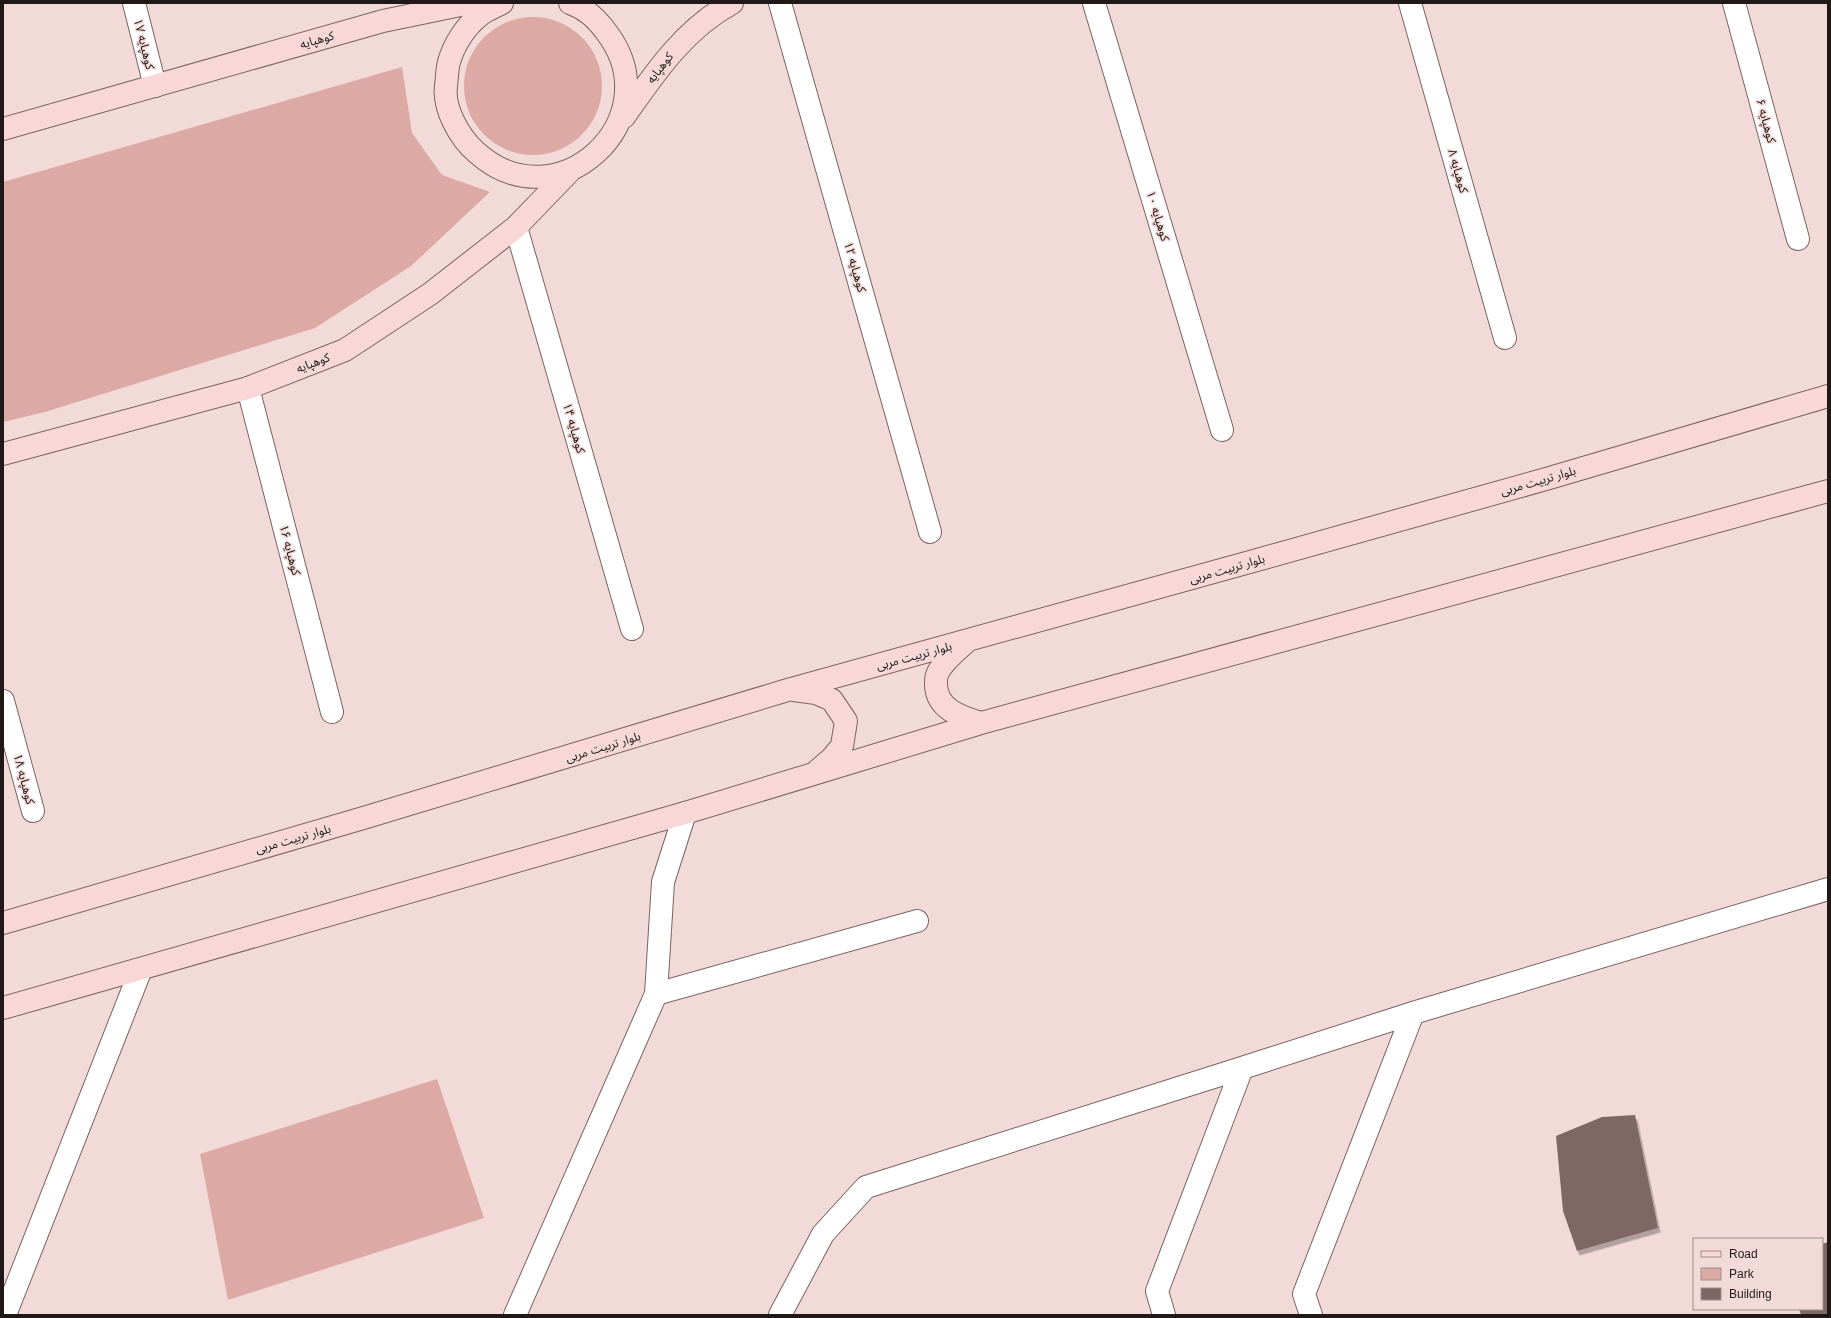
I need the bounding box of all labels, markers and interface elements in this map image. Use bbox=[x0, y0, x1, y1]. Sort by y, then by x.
street label: کوهپایه ۱۷ bbox=[130, 17, 157, 72]
street label: کوهپایه bbox=[298, 28, 337, 53]
street label: کوهپایه bbox=[644, 49, 678, 87]
street label: کوهپایه ۶ bbox=[1752, 97, 1779, 146]
street label: کوهپایه ۸ bbox=[1444, 147, 1471, 196]
street label: کوهپایه ۱۰ bbox=[1143, 189, 1173, 244]
street label: کوهپایه ۱۲ bbox=[840, 240, 869, 295]
street label: کوهپایه bbox=[294, 350, 333, 377]
street label: کوهپایه ۱۴ bbox=[559, 401, 588, 456]
street label: بلوار تربیت مربی bbox=[1499, 464, 1577, 499]
street label: کوهپایه ۱۶ bbox=[275, 523, 304, 578]
street label: بلوار تربیت مربی bbox=[1188, 552, 1266, 587]
street label: بلوار تربیت مربی bbox=[875, 639, 953, 673]
street label: بلوار تربیت مربی bbox=[564, 729, 642, 765]
street label: کوهپایه ۱۸ bbox=[9, 752, 38, 807]
street label: بلوار تربیت مربی bbox=[254, 822, 332, 857]
legend bbox=[1693, 1238, 1823, 1310]
text: Road bbox=[1729, 1247, 1758, 1261]
text: Park bbox=[1729, 1267, 1755, 1281]
text: Building bbox=[1729, 1287, 1772, 1301]

